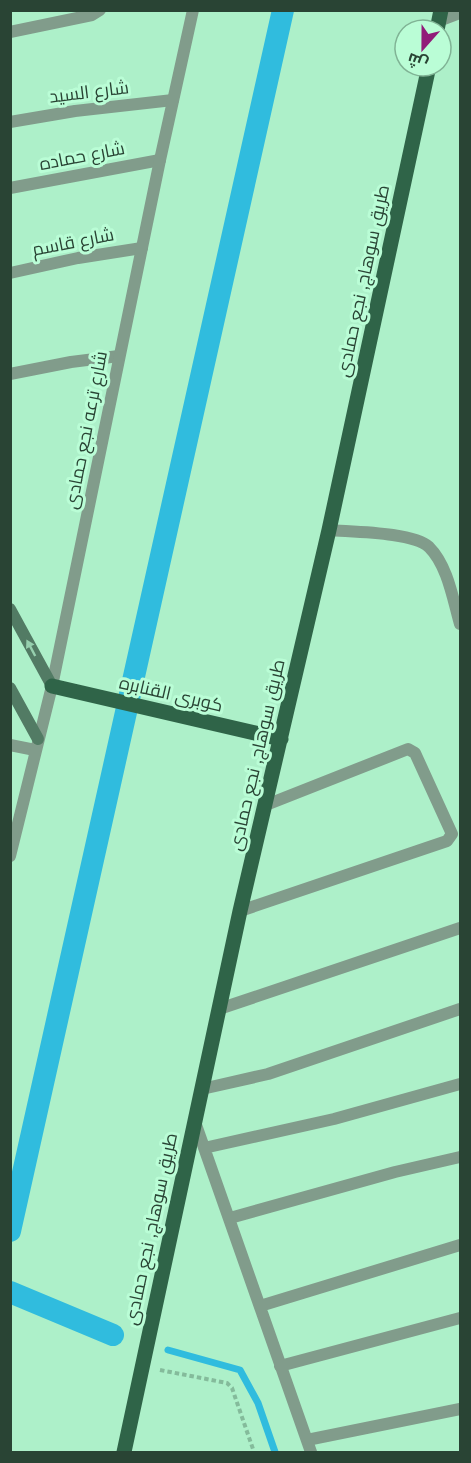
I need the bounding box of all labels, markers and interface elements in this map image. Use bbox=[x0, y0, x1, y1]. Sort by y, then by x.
north arrow bbox=[393, 18, 453, 78]
text: ش bbox=[405, 49, 431, 73]
street label: شارع السيد bbox=[48, 77, 130, 109]
street label: شارع حماده bbox=[38, 138, 127, 176]
street label: طريق سوهاج, نجع حمادى bbox=[333, 183, 395, 379]
street label: شارع قاسم bbox=[30, 224, 116, 262]
street label: شارع ترعه نجع حمادى bbox=[61, 349, 113, 511]
one-way arrow bbox=[26, 639, 36, 656]
street label: طريق سوهاج, نجع حمادى bbox=[225, 657, 291, 853]
street label: كوبرى القنابره bbox=[117, 672, 225, 717]
street label: طريق سوهاج, نجع حمادى bbox=[121, 1131, 183, 1327]

